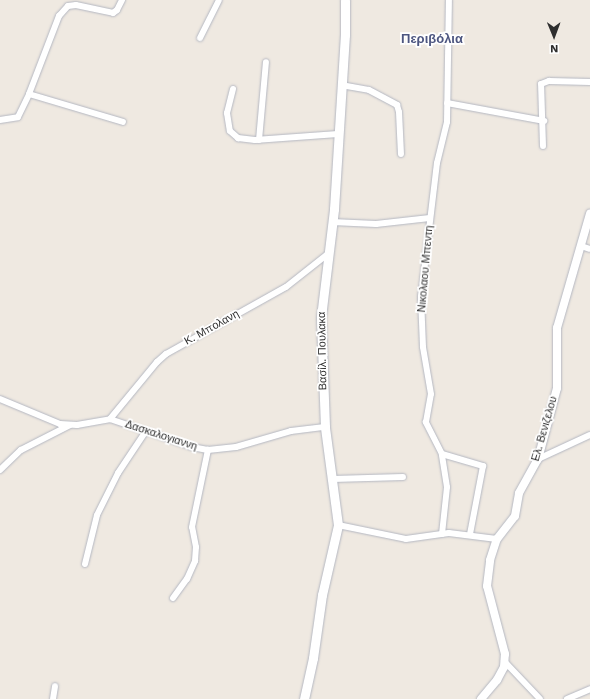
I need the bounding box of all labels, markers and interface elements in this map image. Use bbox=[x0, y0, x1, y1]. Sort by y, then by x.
north arrow bbox=[534, 16, 574, 56]
district label: Περιβόλια bbox=[401, 31, 463, 47]
text: N bbox=[550, 42, 558, 55]
street label: Νικολαου Μπεντη bbox=[416, 225, 436, 313]
street label: Κ. Μπολανη bbox=[182, 308, 242, 348]
street label: Βασίλ. Πουλακα bbox=[316, 312, 330, 390]
street label: Ελ. Βενιζελου bbox=[529, 395, 561, 463]
street label: Δασκαλογιαννη bbox=[123, 418, 199, 454]

